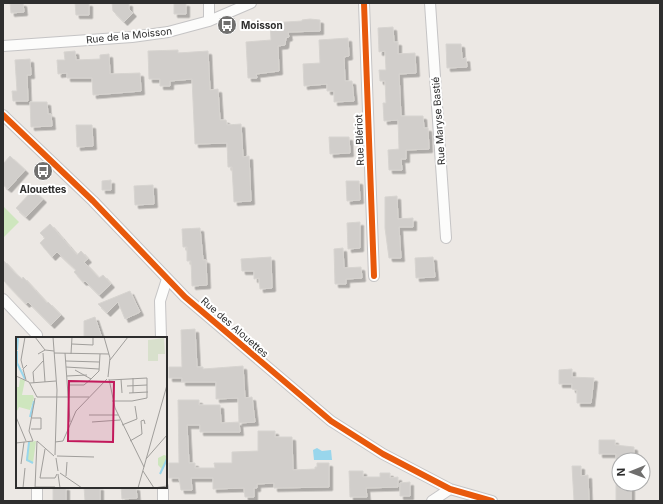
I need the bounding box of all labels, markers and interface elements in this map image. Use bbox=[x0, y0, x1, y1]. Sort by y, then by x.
bus stop icon: Moisson bbox=[216, 14, 238, 36]
place label: Moisson bbox=[241, 19, 283, 31]
street label: Rue de la Moisson bbox=[85, 25, 173, 45]
street label: Rue Maryse Bastié bbox=[429, 76, 447, 165]
street label: Rue Blériot bbox=[352, 113, 366, 166]
bus stop icon: Alouettes bbox=[32, 160, 54, 182]
place label: Alouettes bbox=[20, 183, 67, 195]
street label: Rue des Alouettes bbox=[199, 294, 271, 360]
inset map bbox=[16, 337, 167, 488]
north arrow bbox=[611, 452, 651, 492]
text: N bbox=[614, 468, 628, 476]

